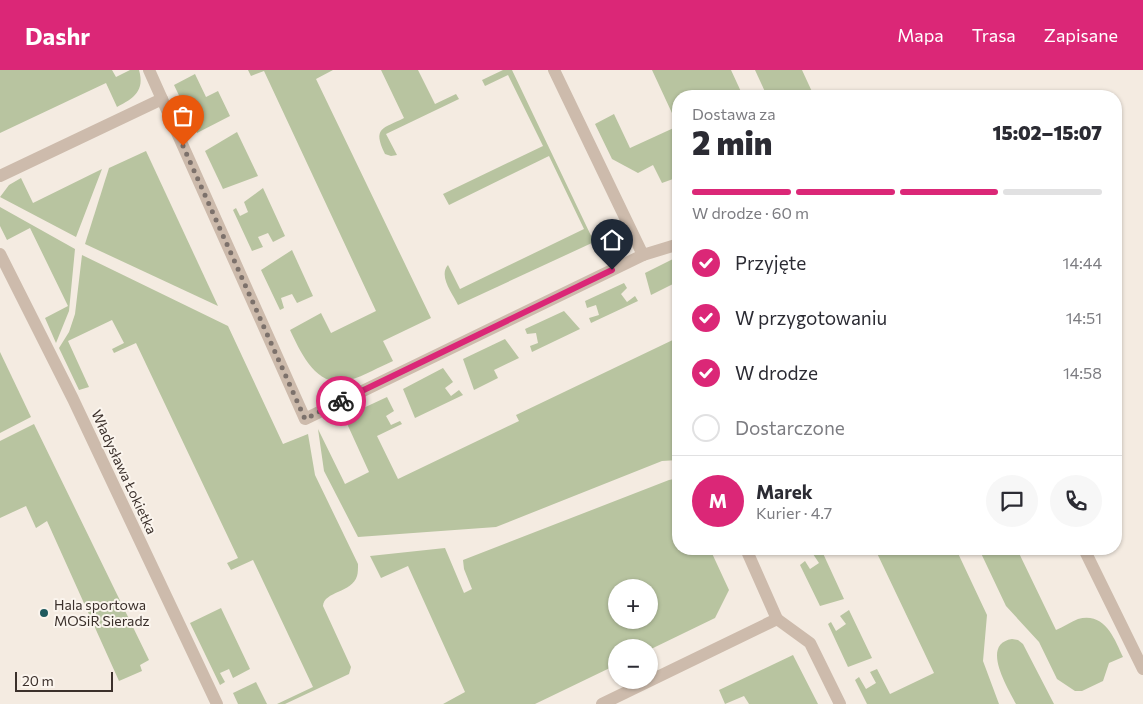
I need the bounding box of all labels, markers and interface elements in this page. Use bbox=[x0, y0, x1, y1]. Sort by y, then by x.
text: Dashr bbox=[25, 21, 90, 50]
text: Mapa bbox=[897, 24, 944, 46]
text: Trasa bbox=[972, 24, 1016, 46]
text: Zapisane bbox=[1044, 24, 1118, 46]
pin bbox=[162, 95, 204, 146]
icon: bag bbox=[169, 102, 197, 130]
text: Dostawa za bbox=[692, 104, 776, 123]
text: 15:02–15:07 bbox=[993, 121, 1102, 144]
text: 2 min bbox=[692, 122, 772, 162]
text: W drodze · 60 m bbox=[692, 203, 809, 222]
pin bbox=[591, 219, 633, 270]
icon: home bbox=[598, 226, 626, 254]
icon: check bbox=[692, 249, 720, 277]
text: Przyjęte bbox=[735, 251, 806, 274]
text: 14:44 bbox=[1063, 253, 1102, 272]
icon: check bbox=[692, 304, 720, 332]
text: W przygotowaniu bbox=[735, 306, 887, 329]
text: 14:51 bbox=[1066, 308, 1102, 327]
icon: check bbox=[692, 359, 720, 387]
text: W drodze bbox=[735, 361, 818, 384]
text: 14:58 bbox=[1063, 363, 1102, 382]
courier bbox=[316, 376, 366, 426]
icon: bike bbox=[327, 387, 355, 415]
street label: Władysława Łokietka bbox=[88, 407, 161, 537]
text: Dostarczone bbox=[735, 416, 845, 439]
button: chat bbox=[986, 475, 1038, 527]
button: phone bbox=[1050, 475, 1102, 527]
text: Marek bbox=[756, 480, 813, 503]
text: M bbox=[709, 489, 727, 512]
text: Kurier · 4.7 bbox=[756, 503, 832, 522]
map controls bbox=[608, 579, 658, 689]
button: + bbox=[608, 579, 658, 629]
place label: Hala sportowa MOSiR Sieradz bbox=[54, 596, 150, 629]
marker: Hala sportowa MOSiR Sieradz bbox=[38, 607, 50, 619]
button: − bbox=[608, 639, 658, 689]
scale bar bbox=[15, 669, 112, 692]
text: 20 m bbox=[22, 672, 54, 689]

